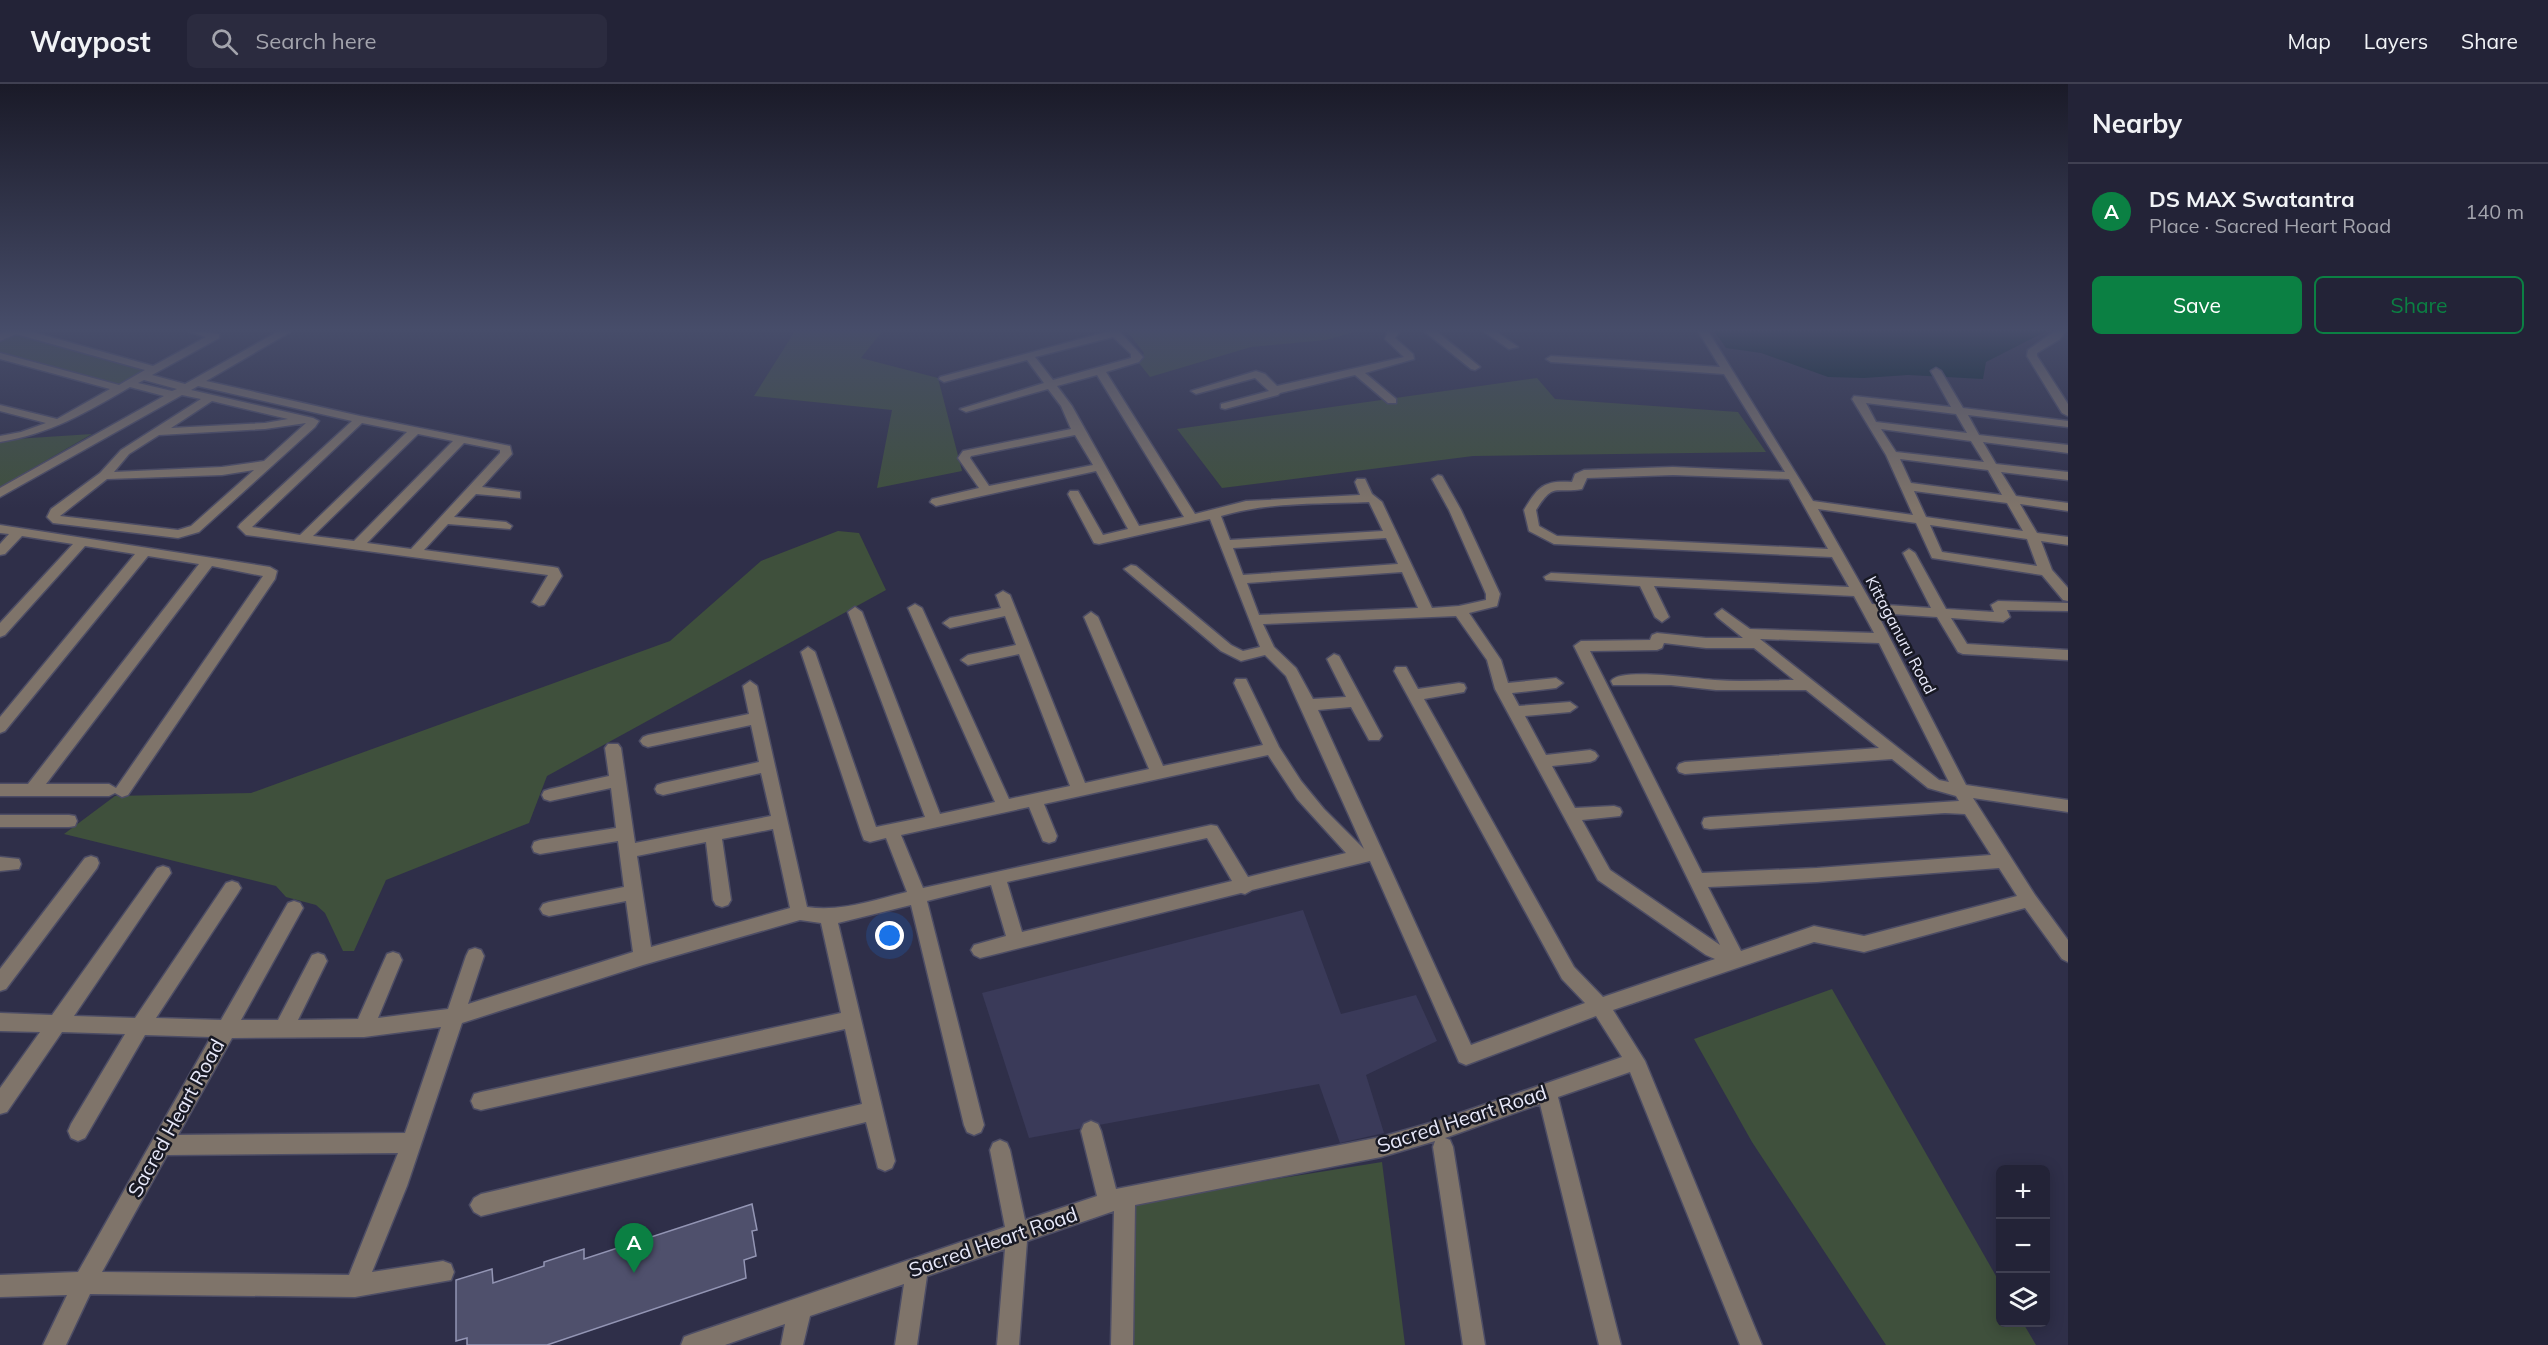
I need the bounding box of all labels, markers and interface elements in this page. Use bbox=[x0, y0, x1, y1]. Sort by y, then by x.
search box bbox=[187, 14, 607, 68]
text: Waypost bbox=[30, 24, 151, 59]
icon: search bbox=[208, 25, 241, 58]
text: Search here bbox=[256, 27, 377, 55]
text: Map bbox=[2288, 28, 2331, 54]
text: Layers bbox=[2364, 28, 2428, 54]
text: Share bbox=[2461, 28, 2518, 54]
text: Nearby bbox=[2092, 107, 2182, 140]
text: DS MAX Swatantra bbox=[2149, 185, 2355, 213]
text: A bbox=[2104, 199, 2119, 224]
text: 140 m bbox=[2465, 199, 2524, 224]
text: Place · Sacred Heart Road bbox=[2149, 213, 2391, 238]
button: Save bbox=[2092, 276, 2302, 334]
button: Share bbox=[2314, 276, 2524, 334]
street label: Kittaganuru Road bbox=[1861, 573, 1941, 697]
your location bbox=[875, 921, 904, 950]
street label: Sacred Heart Road bbox=[122, 1034, 229, 1201]
street label: Sacred Heart Road bbox=[1374, 1079, 1550, 1158]
map controls bbox=[1996, 1165, 2050, 1327]
button: + bbox=[1996, 1165, 2050, 1219]
street label: Sacred Heart Road bbox=[905, 1201, 1081, 1282]
button: − bbox=[1996, 1219, 2050, 1273]
pin: A bbox=[614, 1224, 654, 1273]
button: layers bbox=[1996, 1273, 2050, 1327]

